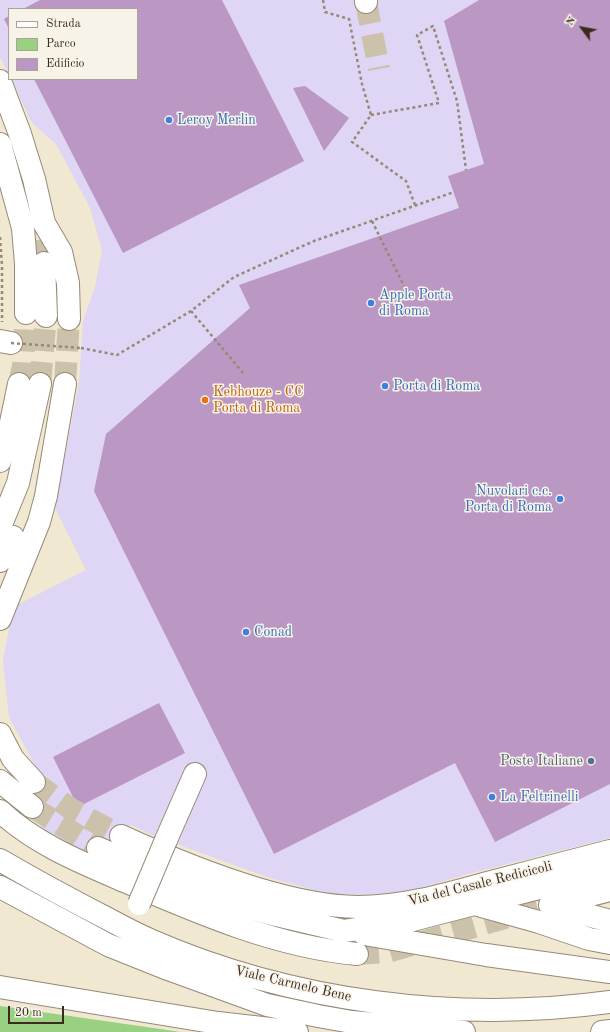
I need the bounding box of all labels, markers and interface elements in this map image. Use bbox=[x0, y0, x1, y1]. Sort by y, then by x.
legend bbox=[8, 8, 138, 80]
north arrow bbox=[562, 8, 602, 48]
text: N bbox=[565, 15, 578, 28]
text: Strada bbox=[46, 18, 81, 30]
text: Parco bbox=[46, 38, 76, 50]
text: Edificio bbox=[46, 58, 85, 70]
place label: Leroy Merlin bbox=[177, 112, 256, 128]
marker: Leroy Merlin bbox=[164, 115, 174, 125]
place label: Apple Porta di Roma bbox=[379, 287, 452, 320]
marker: Apple Porta di Roma bbox=[366, 298, 376, 308]
place label: Porta di Roma bbox=[393, 378, 480, 394]
marker: Porta di Roma bbox=[380, 381, 390, 391]
place label: Kebhouze - CC Porta di Roma bbox=[213, 384, 304, 416]
marker: Kebhouze - CC Porta di Roma bbox=[200, 395, 210, 405]
place label: Nuvolari c.c. Porta di Roma bbox=[465, 483, 552, 516]
marker: Nuvolari c.c. Porta di Roma bbox=[555, 494, 565, 504]
place label: Conad bbox=[254, 624, 292, 640]
marker: Conad bbox=[241, 627, 251, 637]
place label: Poste Italiane bbox=[500, 753, 583, 769]
marker: Poste Italiane bbox=[586, 756, 596, 766]
place label: La Feltrinelli bbox=[500, 789, 579, 805]
marker: La Feltrinelli bbox=[487, 792, 497, 802]
street label: Via del Casale Redicicoli bbox=[406, 858, 554, 910]
street label: Viale Carmelo Bene bbox=[233, 962, 353, 1006]
scale bar bbox=[10, 998, 66, 1024]
text: 20 m bbox=[15, 1007, 42, 1019]

